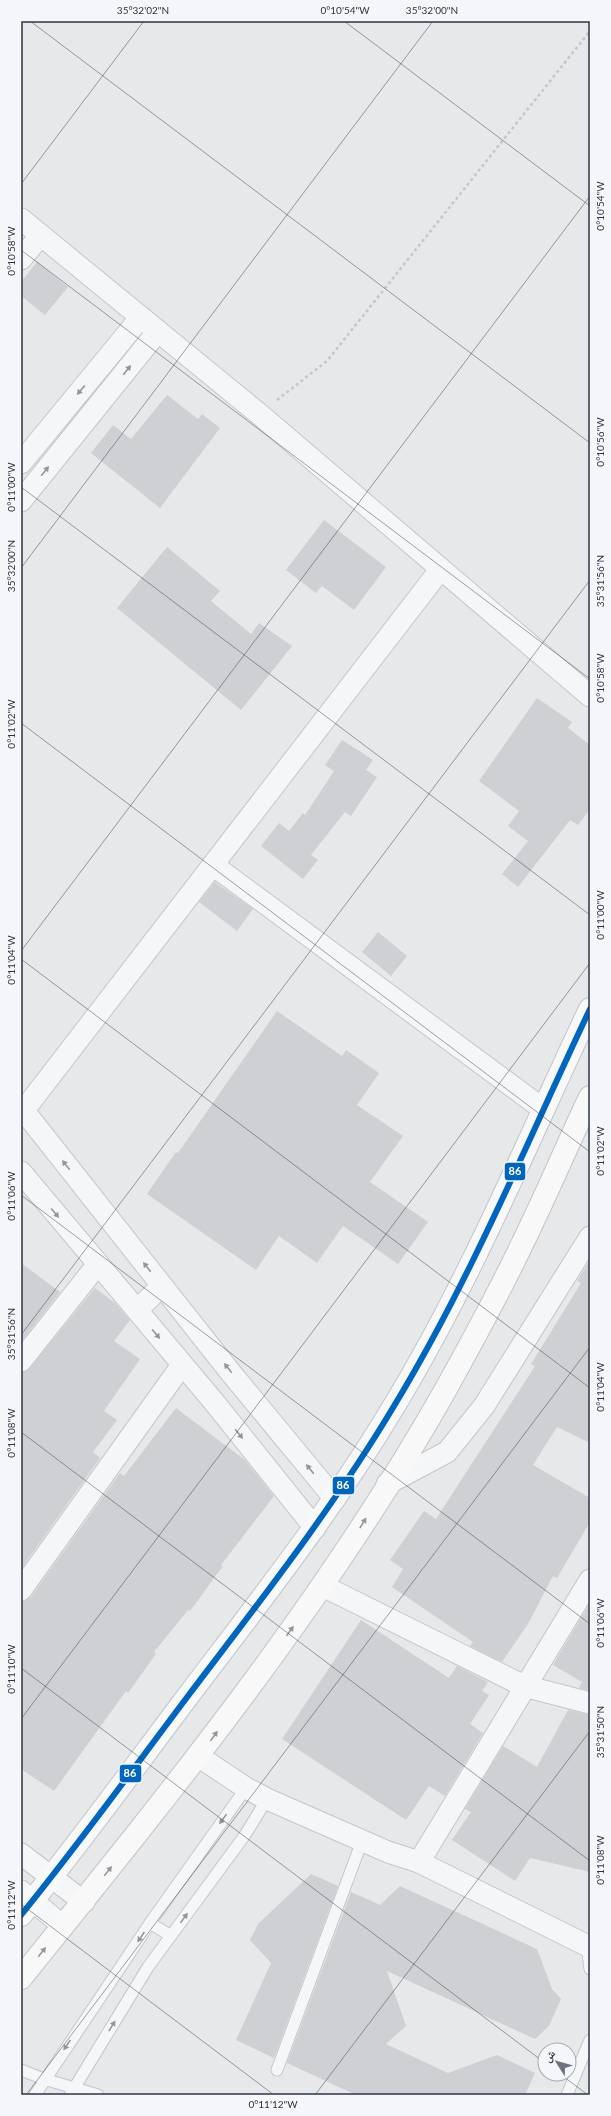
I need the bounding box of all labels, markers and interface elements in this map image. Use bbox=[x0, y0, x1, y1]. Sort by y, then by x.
text: 35°32'02"N bbox=[117, 4, 169, 16]
text: 0°10'54"W bbox=[320, 4, 370, 16]
text: 35°32'00"N bbox=[406, 4, 458, 16]
text: 0°10'54"W bbox=[594, 181, 606, 231]
text: 0°10'58"W bbox=[5, 226, 17, 276]
one-way arrow bbox=[123, 364, 131, 375]
one-way arrow bbox=[76, 385, 85, 396]
text: 0°10'56"W bbox=[594, 417, 606, 467]
text: 0°11'00"W bbox=[5, 462, 17, 512]
one-way arrow bbox=[41, 466, 50, 476]
text: 35°32'00"N bbox=[5, 540, 17, 592]
text: 35°31'56"N bbox=[594, 555, 606, 607]
text: 0°10'58"W bbox=[594, 653, 606, 703]
text: 0°11'02"W bbox=[5, 699, 17, 749]
text: 0°11'00"W bbox=[594, 890, 606, 940]
text: 0°11'04"W bbox=[5, 935, 17, 985]
text: 0°11'02"W bbox=[594, 1126, 606, 1176]
one-way arrow bbox=[62, 1159, 71, 1170]
line badge: 86 bbox=[504, 1162, 526, 1181]
text: 86 bbox=[509, 1164, 522, 1177]
text: 0°11'06"W bbox=[5, 1171, 17, 1221]
one-way arrow bbox=[51, 1207, 60, 1218]
one-way arrow bbox=[143, 1261, 151, 1272]
text: 35°31'56"N bbox=[5, 1308, 17, 1360]
one-way arrow bbox=[152, 1329, 161, 1339]
text: 0°11'04"W bbox=[594, 1362, 606, 1412]
one-way arrow bbox=[223, 1363, 232, 1374]
text: 0°11'08"W bbox=[5, 1408, 17, 1458]
one-way arrow bbox=[235, 1429, 244, 1439]
one-way arrow bbox=[306, 1463, 315, 1474]
line badge: 86 bbox=[332, 1476, 355, 1495]
text: 86 bbox=[337, 1478, 350, 1491]
one-way arrow bbox=[359, 1518, 367, 1528]
text: 0°11'06"W bbox=[594, 1598, 606, 1648]
one-way arrow bbox=[286, 1625, 294, 1636]
text: 0°11'10"W bbox=[5, 1644, 17, 1694]
text: 35°31'50"N bbox=[594, 1706, 606, 1758]
one-way arrow bbox=[209, 1730, 218, 1741]
line badge: 86 bbox=[119, 1764, 142, 1783]
text: 86 bbox=[124, 1766, 137, 1779]
one-way arrow bbox=[219, 1814, 227, 1824]
text: 0°11'08"W bbox=[594, 1835, 606, 1885]
one-way arrow bbox=[104, 1866, 112, 1877]
text: 0°11'12"W bbox=[5, 1880, 17, 1930]
one-way arrow bbox=[180, 1912, 188, 1923]
one-way arrow bbox=[137, 1932, 144, 1943]
one-way arrow bbox=[38, 1947, 46, 1958]
one-way arrow bbox=[109, 2020, 116, 2032]
one-way arrow bbox=[64, 2039, 71, 2051]
north arrow bbox=[537, 2042, 577, 2082]
text: ش bbox=[540, 2047, 559, 2065]
text: 0°11'12"W bbox=[248, 2098, 298, 2110]

